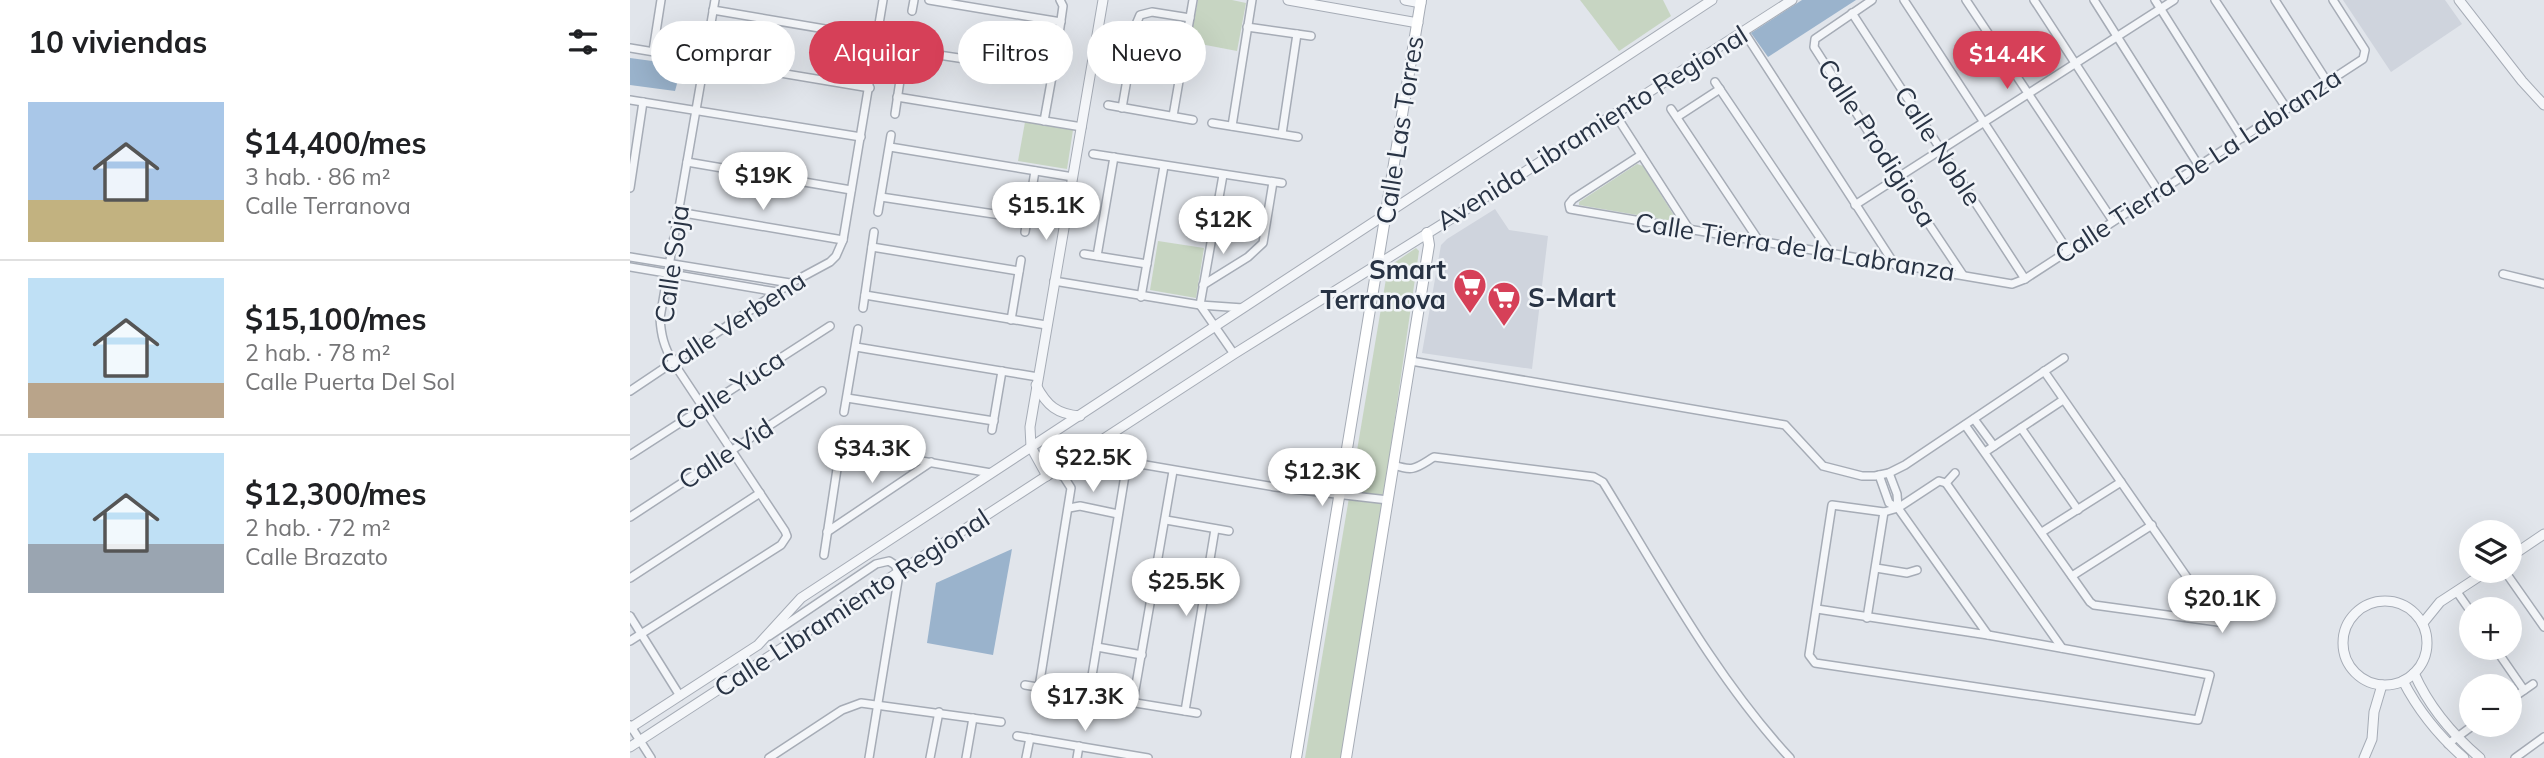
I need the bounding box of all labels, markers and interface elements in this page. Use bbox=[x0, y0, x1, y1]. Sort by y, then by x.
street label: Avenida Libramiento Regional bbox=[1430, 18, 1754, 237]
chip: Comprar bbox=[651, 21, 795, 84]
chip: Alquilar bbox=[809, 21, 944, 84]
chip: Filtros bbox=[958, 21, 1073, 84]
chip: Nuevo bbox=[1087, 21, 1206, 84]
text: 10 viviendas bbox=[28, 23, 207, 61]
icon: filters bbox=[564, 23, 602, 61]
pin: $14.4K bbox=[1950, 32, 2064, 91]
street label: Calle Las Torres bbox=[1368, 33, 1431, 226]
text: $14.4K bbox=[1969, 39, 2045, 68]
street label: Calle Prodigiosa bbox=[1811, 52, 1944, 233]
street label: Calle Tierra De La Labranza bbox=[2048, 61, 2347, 271]
street label: Calle Noble bbox=[1887, 80, 1989, 212]
text: $14,400/mes bbox=[245, 124, 427, 162]
icon: home bbox=[84, 130, 168, 214]
pin: $19K bbox=[722, 152, 804, 212]
text: $19K bbox=[735, 160, 791, 189]
text: 3 hab. · 86 m² bbox=[245, 162, 390, 191]
pin: $15.1K bbox=[989, 182, 1103, 242]
text: $15.1K bbox=[1008, 190, 1084, 219]
text: Calle Terranova bbox=[245, 191, 411, 220]
pin: $12K bbox=[1182, 196, 1264, 256]
street label: Calle Soja bbox=[647, 203, 696, 325]
text: $12K bbox=[1195, 204, 1251, 233]
street label: Calle Tierra de la Labranza bbox=[1633, 205, 1957, 288]
place label: Smart Terranova bbox=[1320, 253, 1446, 316]
street label: Calle Verbena bbox=[654, 263, 812, 382]
supermarket icon: Smart Terranova bbox=[1451, 266, 1489, 315]
supermarket icon: S-Mart bbox=[1485, 279, 1523, 328]
place label: S-Mart bbox=[1528, 281, 1616, 314]
text: $15,100/mes bbox=[245, 300, 427, 338]
icon: home bbox=[84, 306, 168, 390]
text: 2 hab. · 78 m² bbox=[245, 338, 390, 367]
street label: Calle Yuca bbox=[669, 342, 791, 437]
text: Calle Puerta Del Sol bbox=[245, 367, 455, 396]
street label: Calle Vid bbox=[672, 411, 779, 496]
pin: $34.3K bbox=[815, 426, 929, 485]
text: $34.3K bbox=[834, 433, 910, 462]
pin: $22.5K bbox=[1036, 434, 1150, 494]
text: $22.5K bbox=[1055, 442, 1131, 471]
pin: $12.3K bbox=[1265, 448, 1379, 508]
text: $12.3K bbox=[1284, 456, 1360, 485]
text: $12,300/mes bbox=[245, 475, 427, 513]
icon: home bbox=[84, 481, 168, 565]
street label: Calle Libramiento Regional bbox=[708, 501, 996, 704]
text: 2 hab. · 72 m² bbox=[245, 513, 390, 542]
map controls bbox=[2459, 520, 2522, 737]
button: layers bbox=[2459, 520, 2522, 583]
text: Calle Brazato bbox=[245, 542, 388, 571]
pin: $25.5K bbox=[1129, 558, 1243, 618]
text: $25.5K bbox=[1148, 566, 1224, 595]
pin: $20.1K bbox=[2165, 576, 2279, 635]
text: $20.1K bbox=[2184, 583, 2260, 612]
button: + bbox=[2459, 597, 2522, 660]
pin: $17.3K bbox=[1028, 674, 1142, 733]
button: − bbox=[2459, 674, 2522, 737]
text: $17.3K bbox=[1047, 681, 1123, 710]

